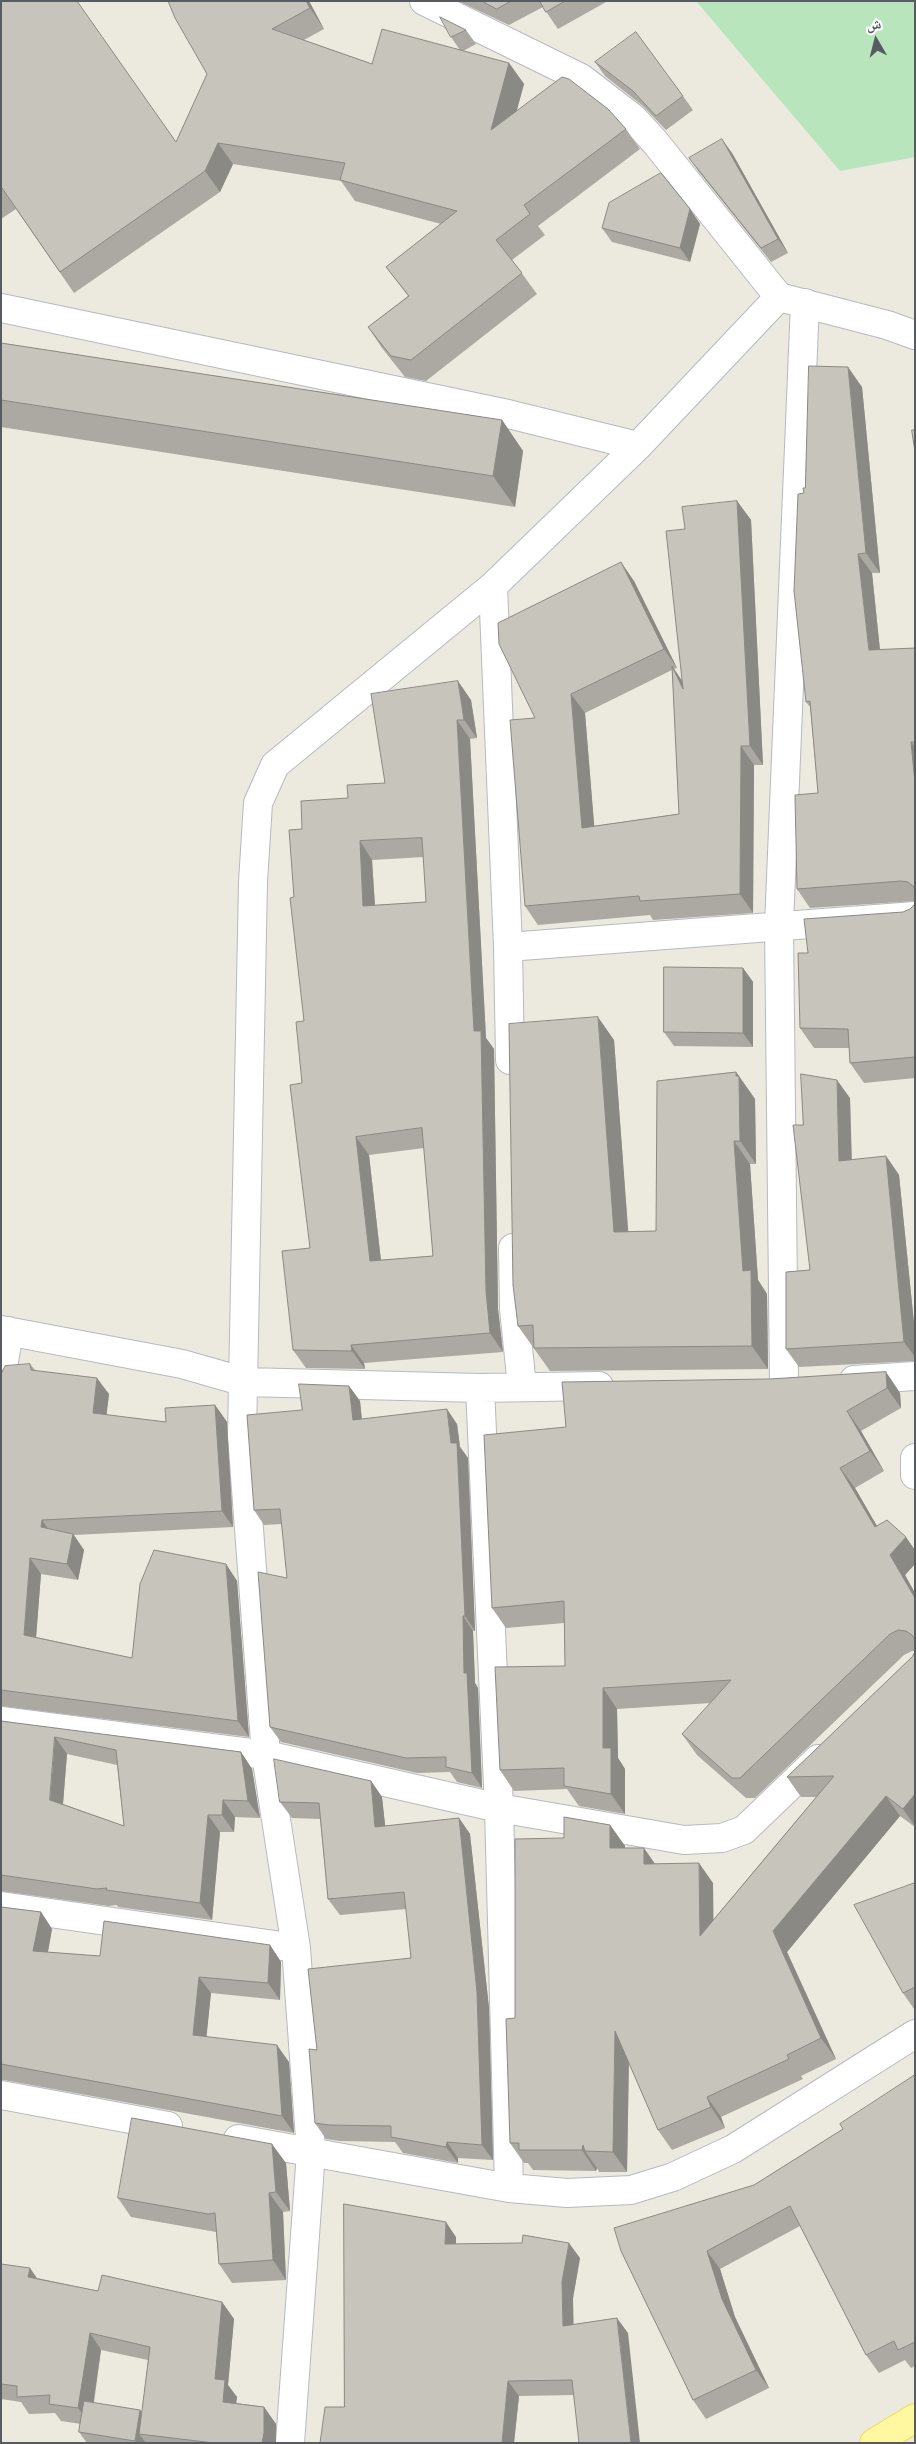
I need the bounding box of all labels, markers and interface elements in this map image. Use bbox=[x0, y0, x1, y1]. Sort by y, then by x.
north arrow bbox=[851, 15, 901, 65]
text: ش bbox=[865, 15, 882, 34]

